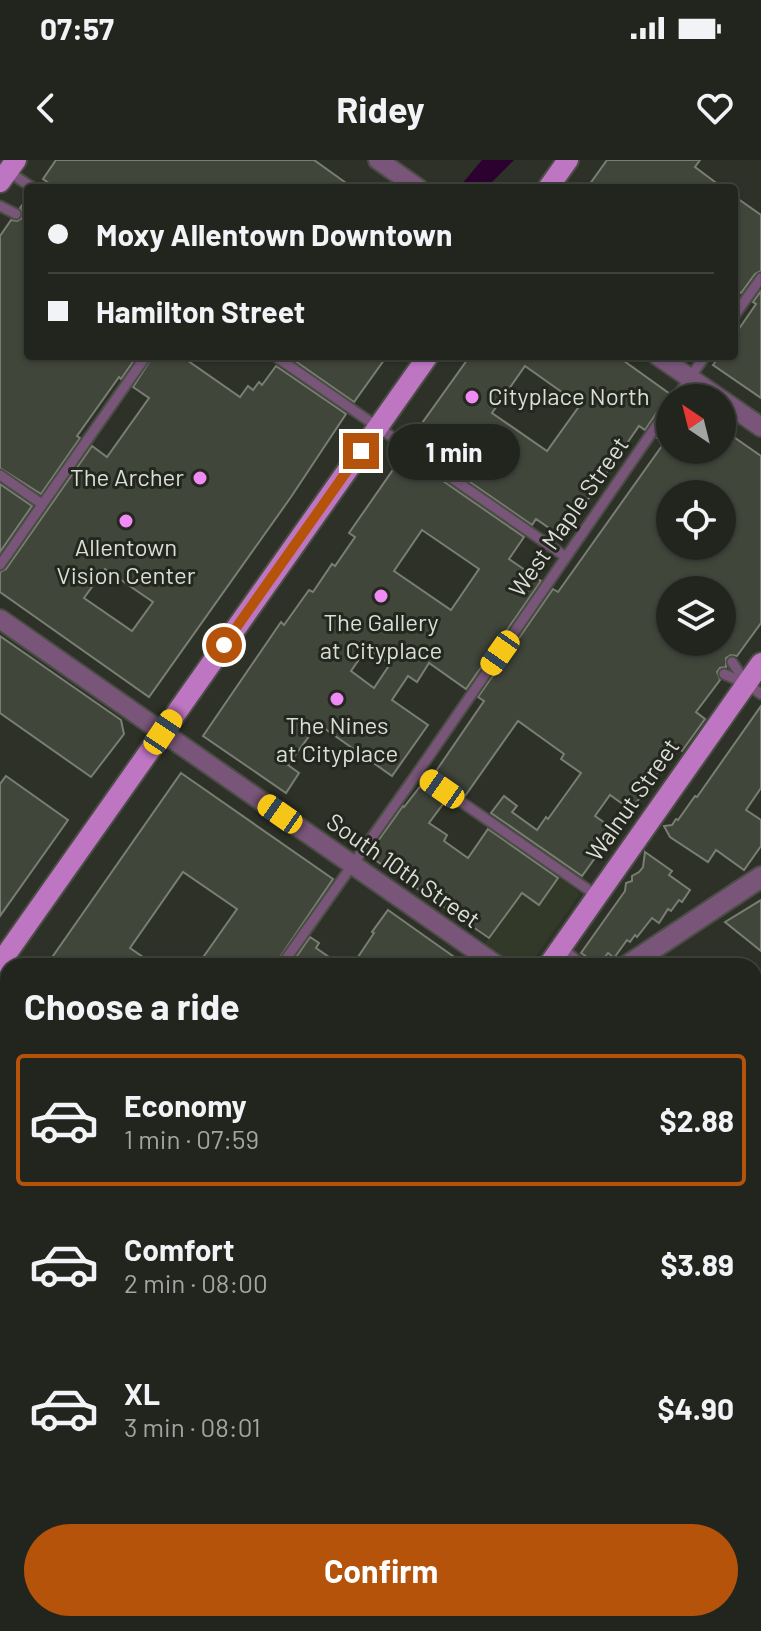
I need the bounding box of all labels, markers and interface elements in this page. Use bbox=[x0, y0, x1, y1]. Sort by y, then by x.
text: 07:57 bbox=[40, 10, 114, 46]
icon: back bbox=[24, 86, 68, 130]
icon: heart bbox=[693, 86, 737, 130]
text: Ridey bbox=[336, 87, 425, 130]
text: Moxy Allentown Downtown bbox=[96, 216, 452, 252]
text: Hamilton Street bbox=[96, 293, 305, 329]
place label: Cityplace North bbox=[488, 381, 650, 410]
north arrow bbox=[656, 384, 736, 464]
map controls bbox=[656, 384, 736, 656]
marker: Cityplace North bbox=[463, 388, 481, 406]
callout: 1 min bbox=[389, 423, 521, 479]
street label: West Maple Street bbox=[502, 430, 634, 602]
route end bbox=[343, 433, 379, 469]
text: 1 min bbox=[426, 436, 482, 467]
place label: The Archer bbox=[70, 462, 184, 491]
marker: The Archer bbox=[191, 469, 209, 487]
button: locate bbox=[656, 480, 736, 560]
marker: Allentown Vision Center bbox=[117, 512, 135, 530]
place label: Allentown Vision Center bbox=[57, 532, 196, 589]
button: layers bbox=[656, 576, 736, 656]
marker: The Gallery at Cityplace bbox=[372, 587, 390, 605]
place label: The Gallery at Cityplace bbox=[320, 607, 442, 664]
car bbox=[476, 626, 524, 680]
route start bbox=[206, 627, 242, 663]
marker: The Nines at Cityplace bbox=[328, 690, 346, 708]
car bbox=[140, 705, 186, 759]
place label: The Nines at Cityplace bbox=[276, 710, 398, 767]
street label: Walnut Street bbox=[579, 732, 685, 866]
car bbox=[415, 765, 469, 813]
car bbox=[253, 790, 307, 838]
street label: South 10th Street bbox=[322, 806, 486, 933]
text: Choose a ride bbox=[24, 984, 240, 1027]
icon: car bbox=[28, 1084, 100, 1156]
text: Economy bbox=[124, 1087, 247, 1123]
text: $2.88 bbox=[659, 1102, 734, 1138]
text: 1 min · 07:59 bbox=[124, 1123, 259, 1154]
icon: car bbox=[28, 1228, 100, 1300]
text: Comfort bbox=[124, 1231, 234, 1267]
text: $3.89 bbox=[660, 1246, 734, 1282]
text: 2 min · 08:00 bbox=[124, 1267, 268, 1298]
icon: car bbox=[28, 1372, 100, 1444]
text: XL bbox=[124, 1375, 160, 1411]
text: $4.90 bbox=[658, 1390, 734, 1426]
text: 3 min · 08:01 bbox=[124, 1411, 261, 1442]
button: Confirm bbox=[24, 1524, 738, 1616]

